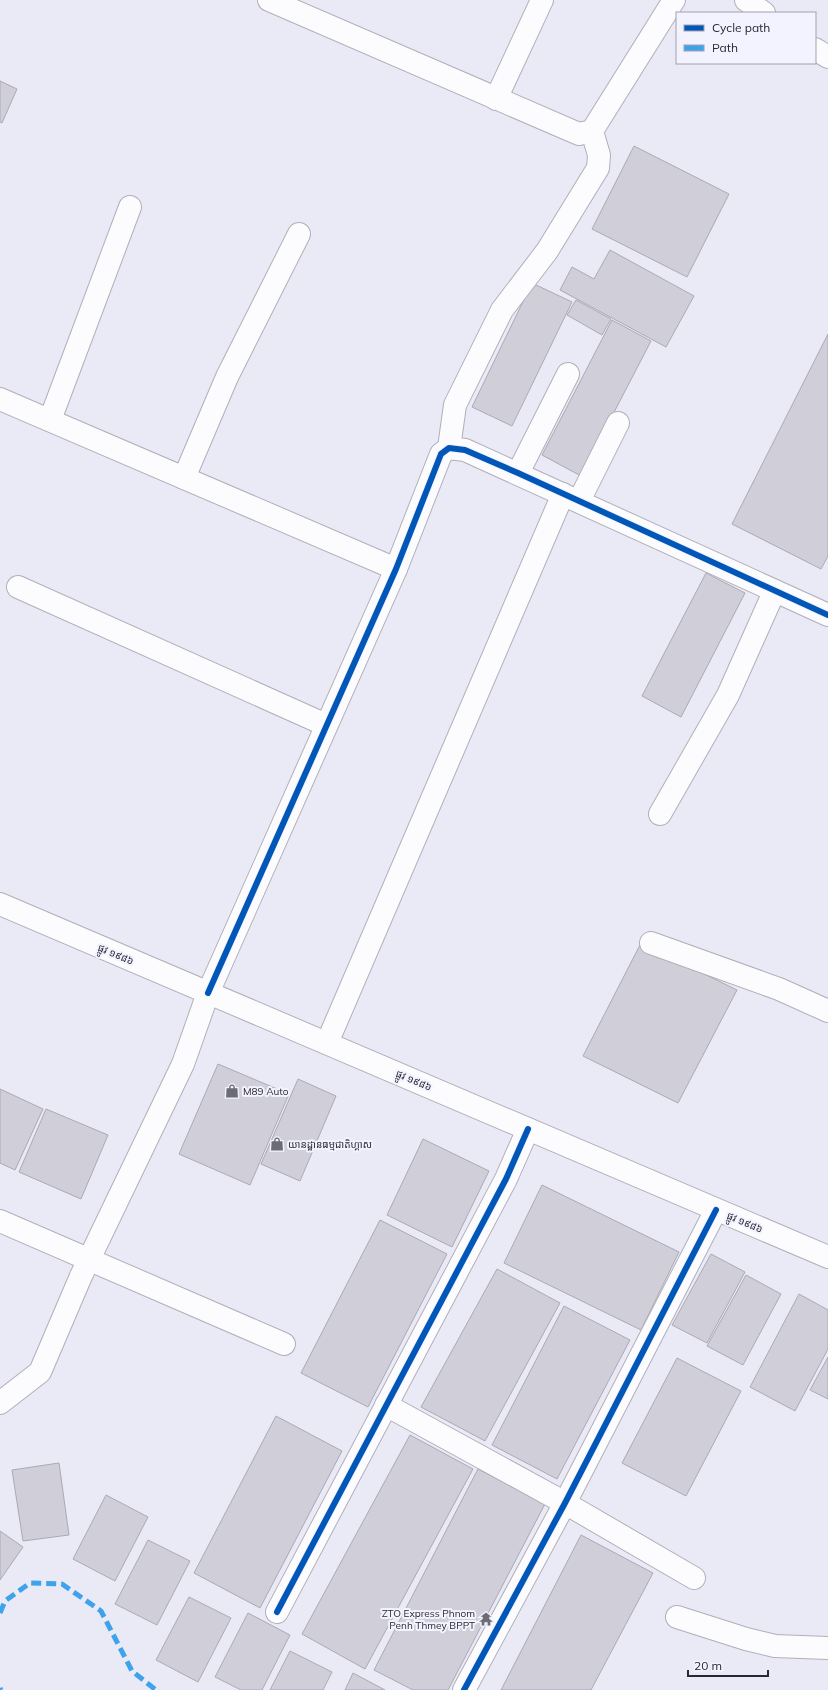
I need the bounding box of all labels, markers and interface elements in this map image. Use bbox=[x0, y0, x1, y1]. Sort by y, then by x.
legend bbox=[676, 12, 816, 64]
text: Cycle path bbox=[712, 20, 770, 35]
text: Path bbox=[712, 40, 738, 55]
street label: ផ្លូវ ១៩៨៦ bbox=[95, 941, 136, 971]
street label: ផ្លូវ ១៩៨៦ bbox=[393, 1067, 434, 1097]
shop icon: M89 Auto bbox=[224, 1083, 240, 1099]
place label: M89 Auto bbox=[243, 1085, 289, 1098]
shop icon: យានដ្ឋានធម្មជាតិហ្គាស bbox=[269, 1136, 285, 1152]
place label: យានដ្ឋានធម្មជាតិហ្គាស bbox=[288, 1138, 372, 1151]
street label: ផ្លូវ ១៩៨៦ bbox=[724, 1209, 765, 1239]
place label: ZTO Express Phnom Penh Thmey BPPT bbox=[382, 1607, 475, 1632]
temple icon: ZTO Express Phnom Penh Thmey BPPT bbox=[478, 1611, 494, 1627]
scale bar bbox=[688, 1652, 768, 1678]
text: 20 m bbox=[694, 1658, 722, 1673]

